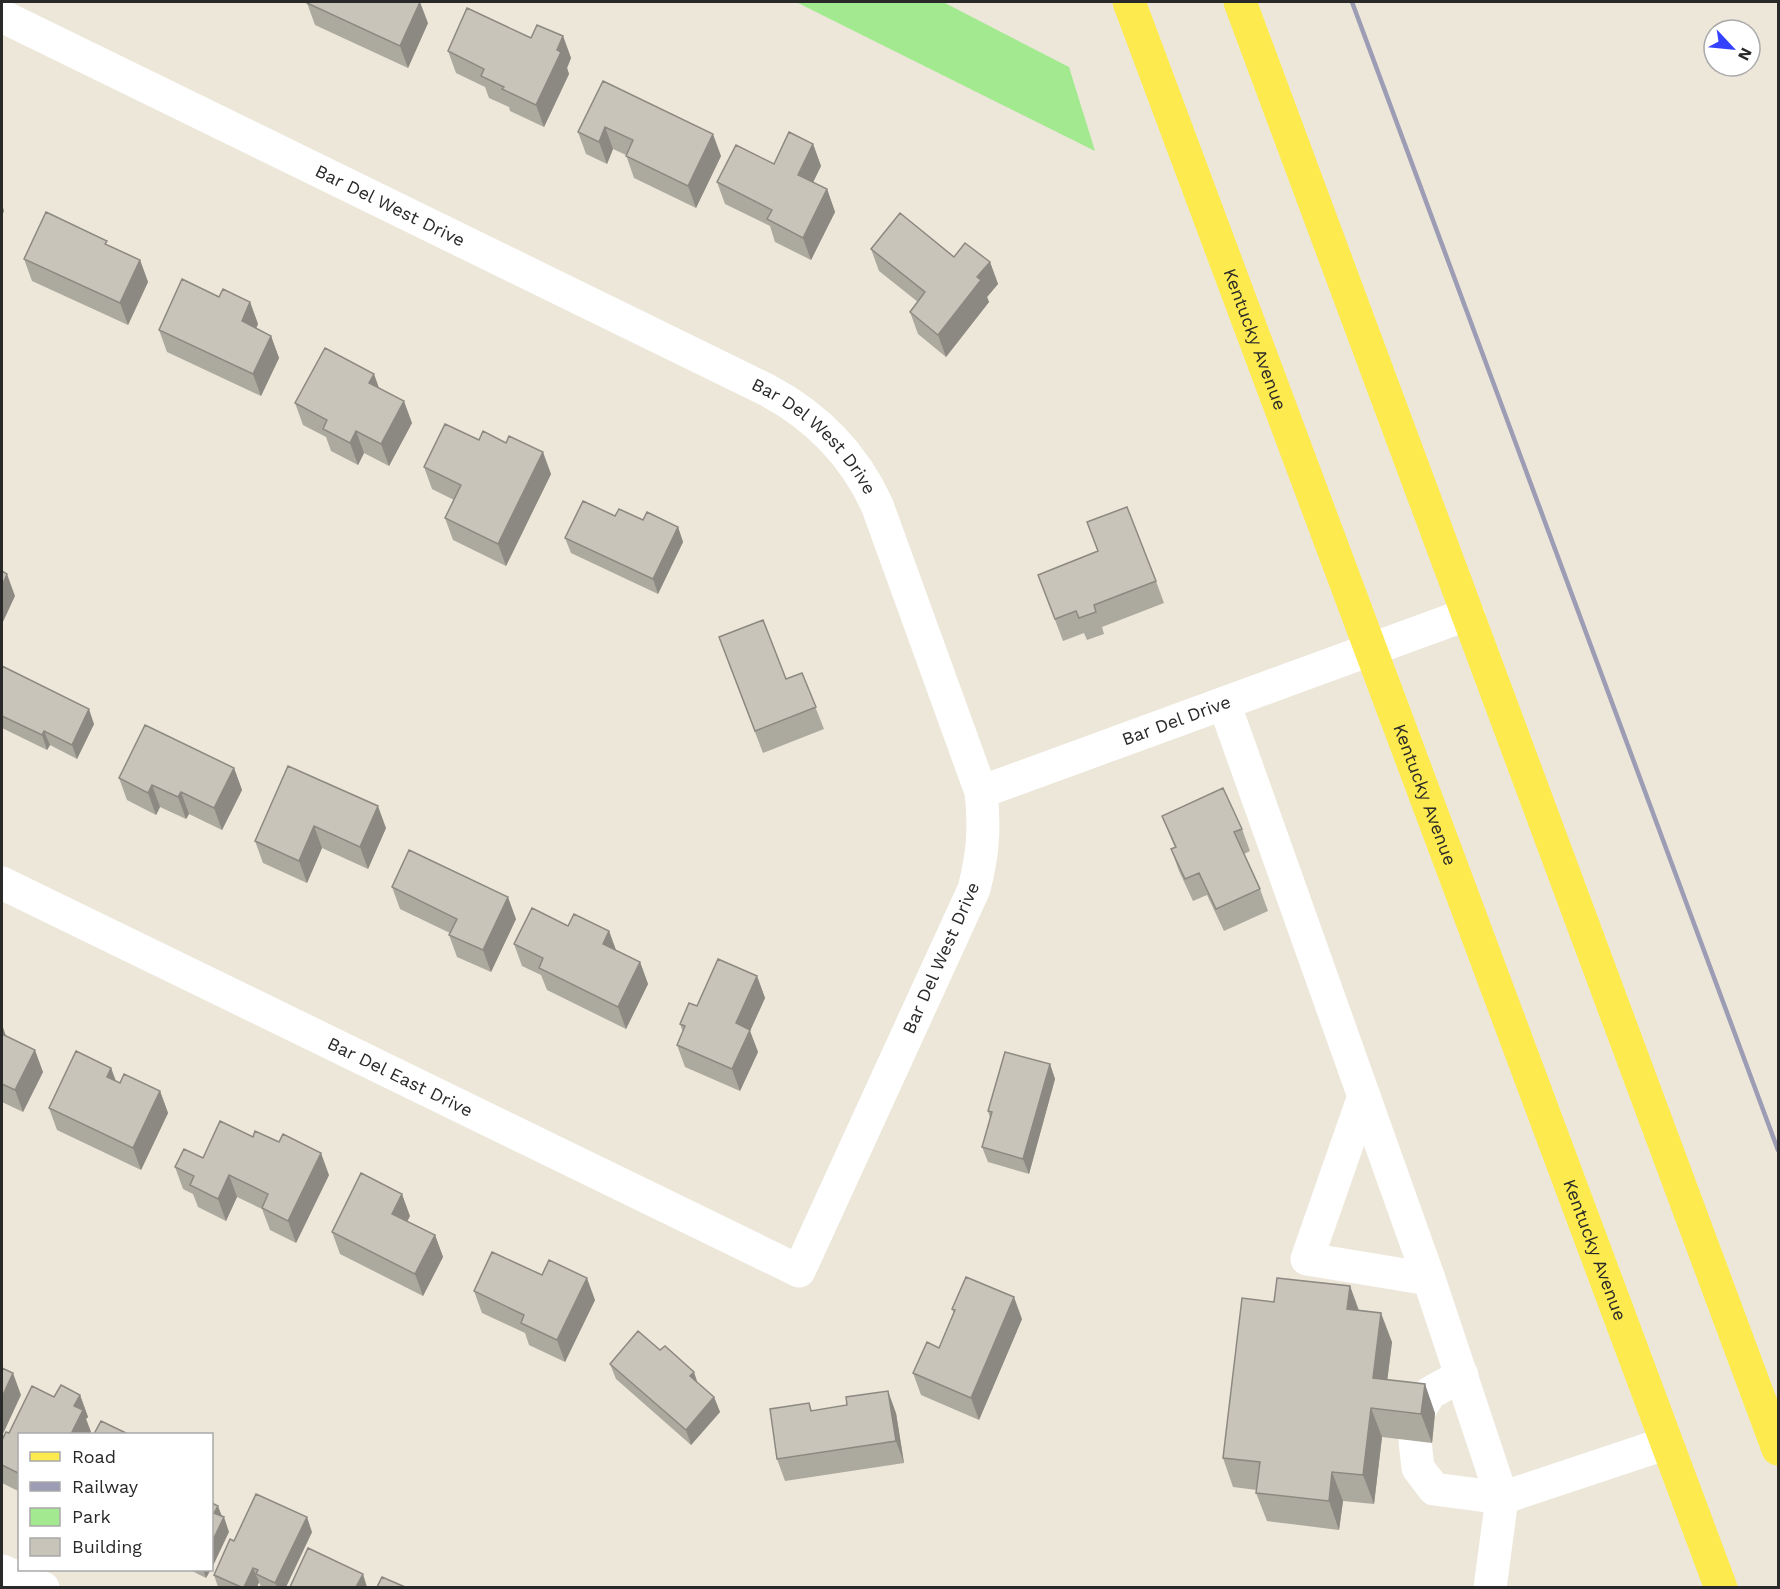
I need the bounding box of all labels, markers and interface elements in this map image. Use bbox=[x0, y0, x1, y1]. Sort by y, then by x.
north arrow bbox=[1702, 18, 1762, 78]
text: N bbox=[1734, 45, 1756, 64]
street label: Bar Del West Drive bbox=[312, 160, 469, 251]
street label: Kentucky Avenue bbox=[1219, 265, 1291, 413]
street label: Bar Del West Drive bbox=[749, 373, 881, 498]
street label: Bar Del Drive bbox=[1119, 691, 1233, 750]
street label: Kentucky Avenue bbox=[1389, 721, 1461, 868]
street label: Bar Del West Drive bbox=[898, 879, 983, 1037]
street label: Bar Del East Drive bbox=[324, 1032, 476, 1121]
street label: Kentucky Avenue bbox=[1559, 1176, 1631, 1323]
legend bbox=[18, 1433, 213, 1571]
text: Road bbox=[72, 1446, 116, 1467]
text: Railway bbox=[72, 1476, 139, 1497]
text: Park bbox=[72, 1506, 111, 1527]
text: Building bbox=[72, 1536, 142, 1557]

